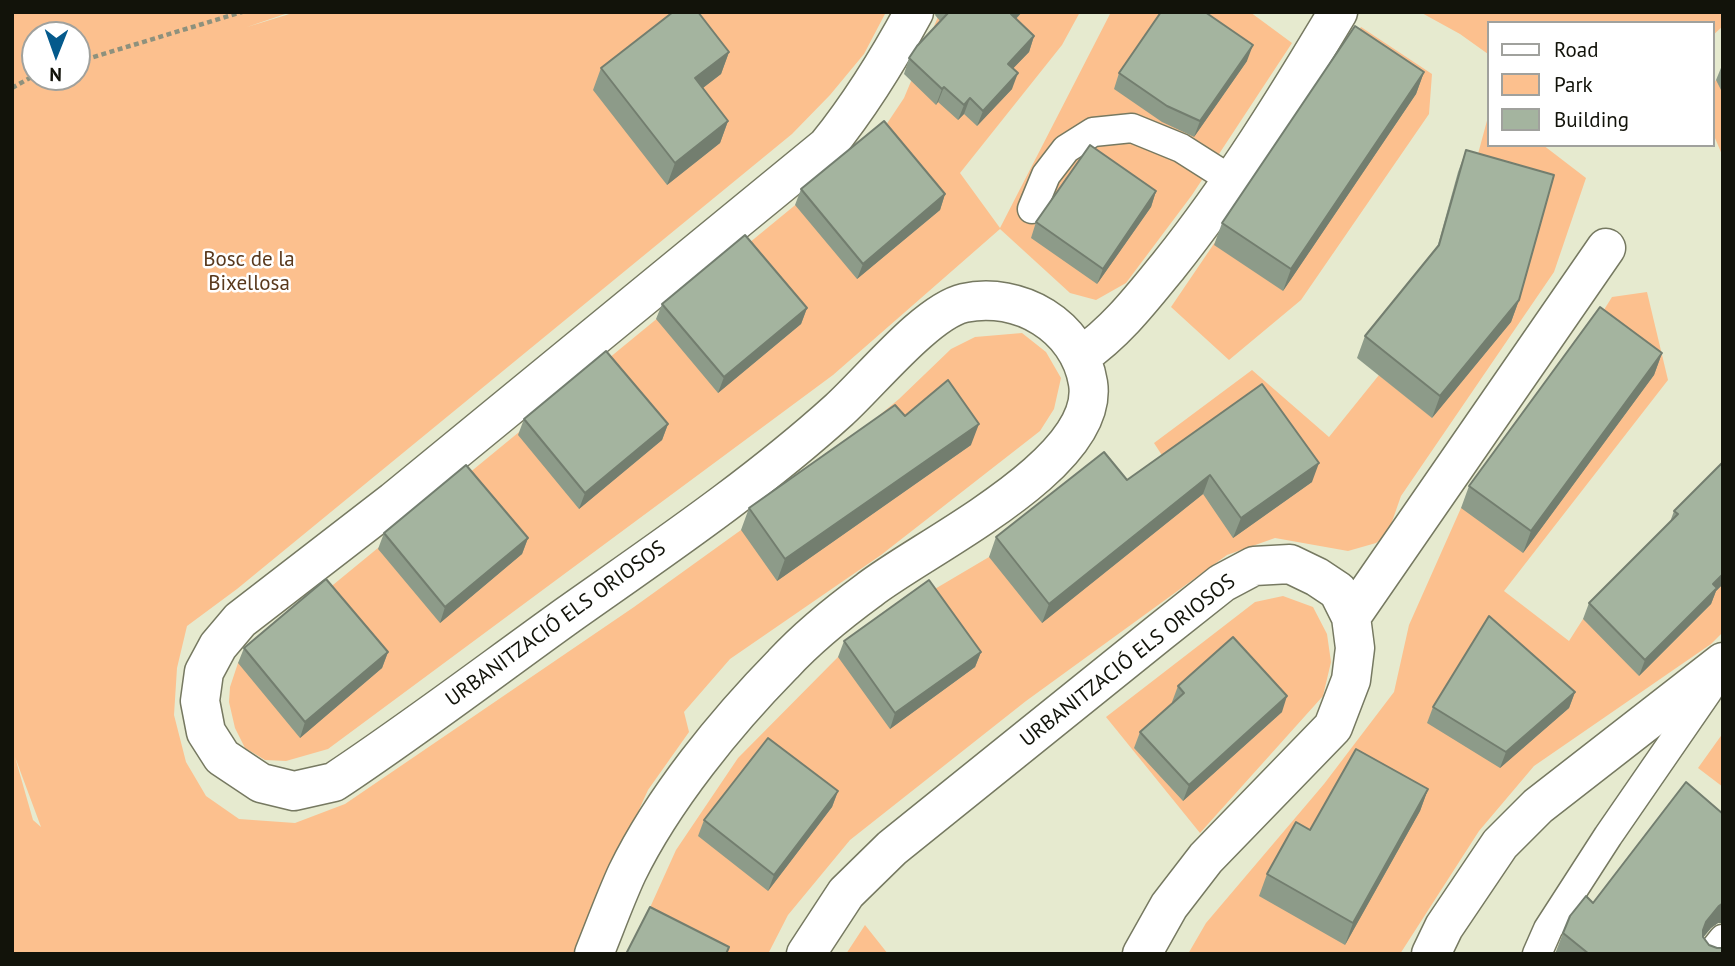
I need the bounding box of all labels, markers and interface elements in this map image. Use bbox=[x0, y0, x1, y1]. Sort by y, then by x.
north arrow bbox=[21, 21, 91, 91]
legend bbox=[1486, 21, 1714, 147]
text: Road bbox=[1554, 36, 1598, 63]
text: N bbox=[49, 63, 62, 87]
text: Park bbox=[1554, 71, 1593, 98]
text: Building bbox=[1554, 106, 1629, 133]
park label: Bosc de la Bixellosa bbox=[203, 247, 295, 297]
street label: URBANITZACIÓ ELS ORIOSOS bbox=[441, 536, 671, 712]
street label: URBANITZACIÓ ELS ORIOSOS bbox=[1015, 569, 1241, 753]

